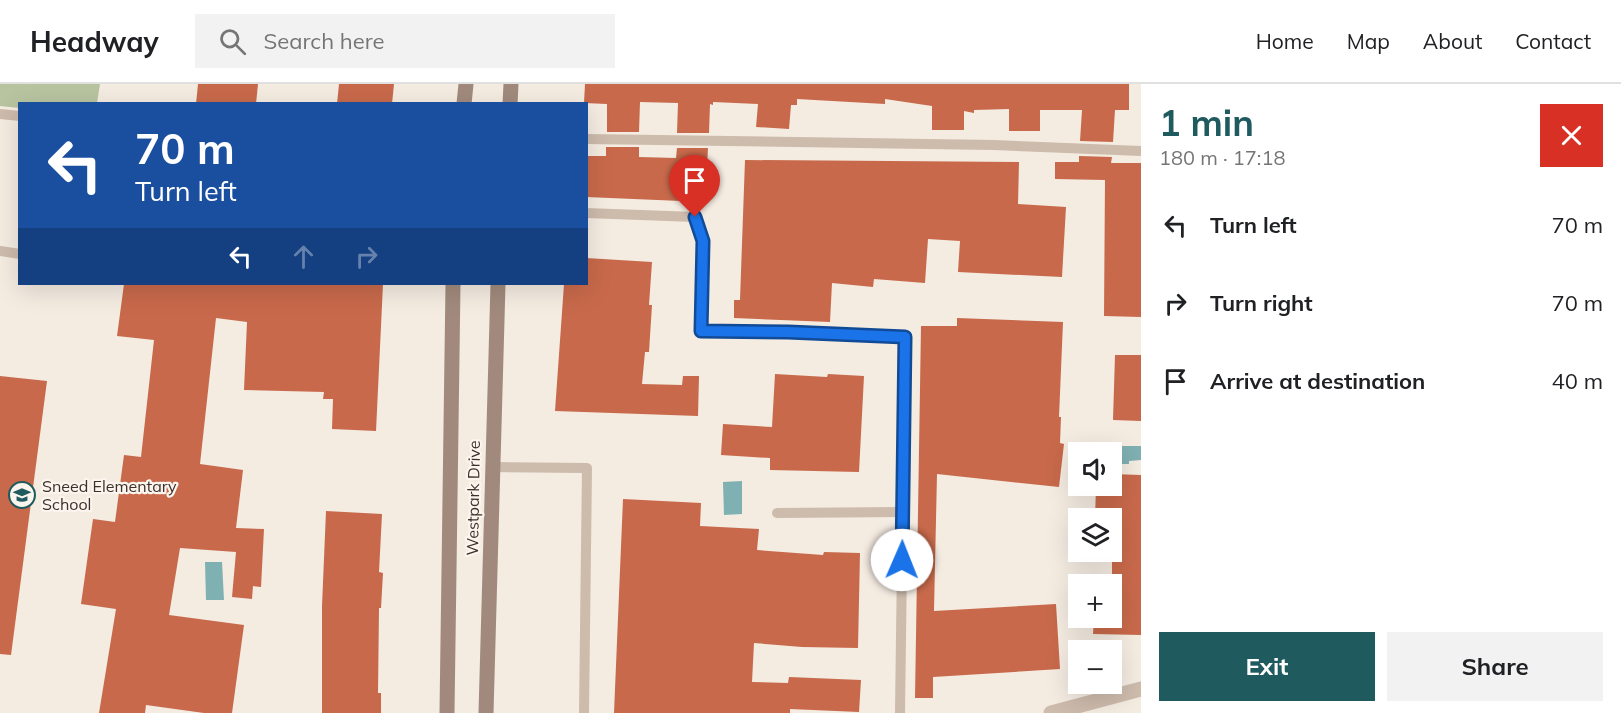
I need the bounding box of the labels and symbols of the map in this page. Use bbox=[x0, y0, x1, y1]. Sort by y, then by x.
pin bbox=[669, 155, 720, 217]
street label: Westpark Drive bbox=[462, 440, 484, 556]
place label: Sneed Elementary School bbox=[42, 476, 177, 514]
school or university icon: Sneed Elementary School bbox=[7, 480, 37, 510]
position arrow bbox=[870, 528, 934, 592]

